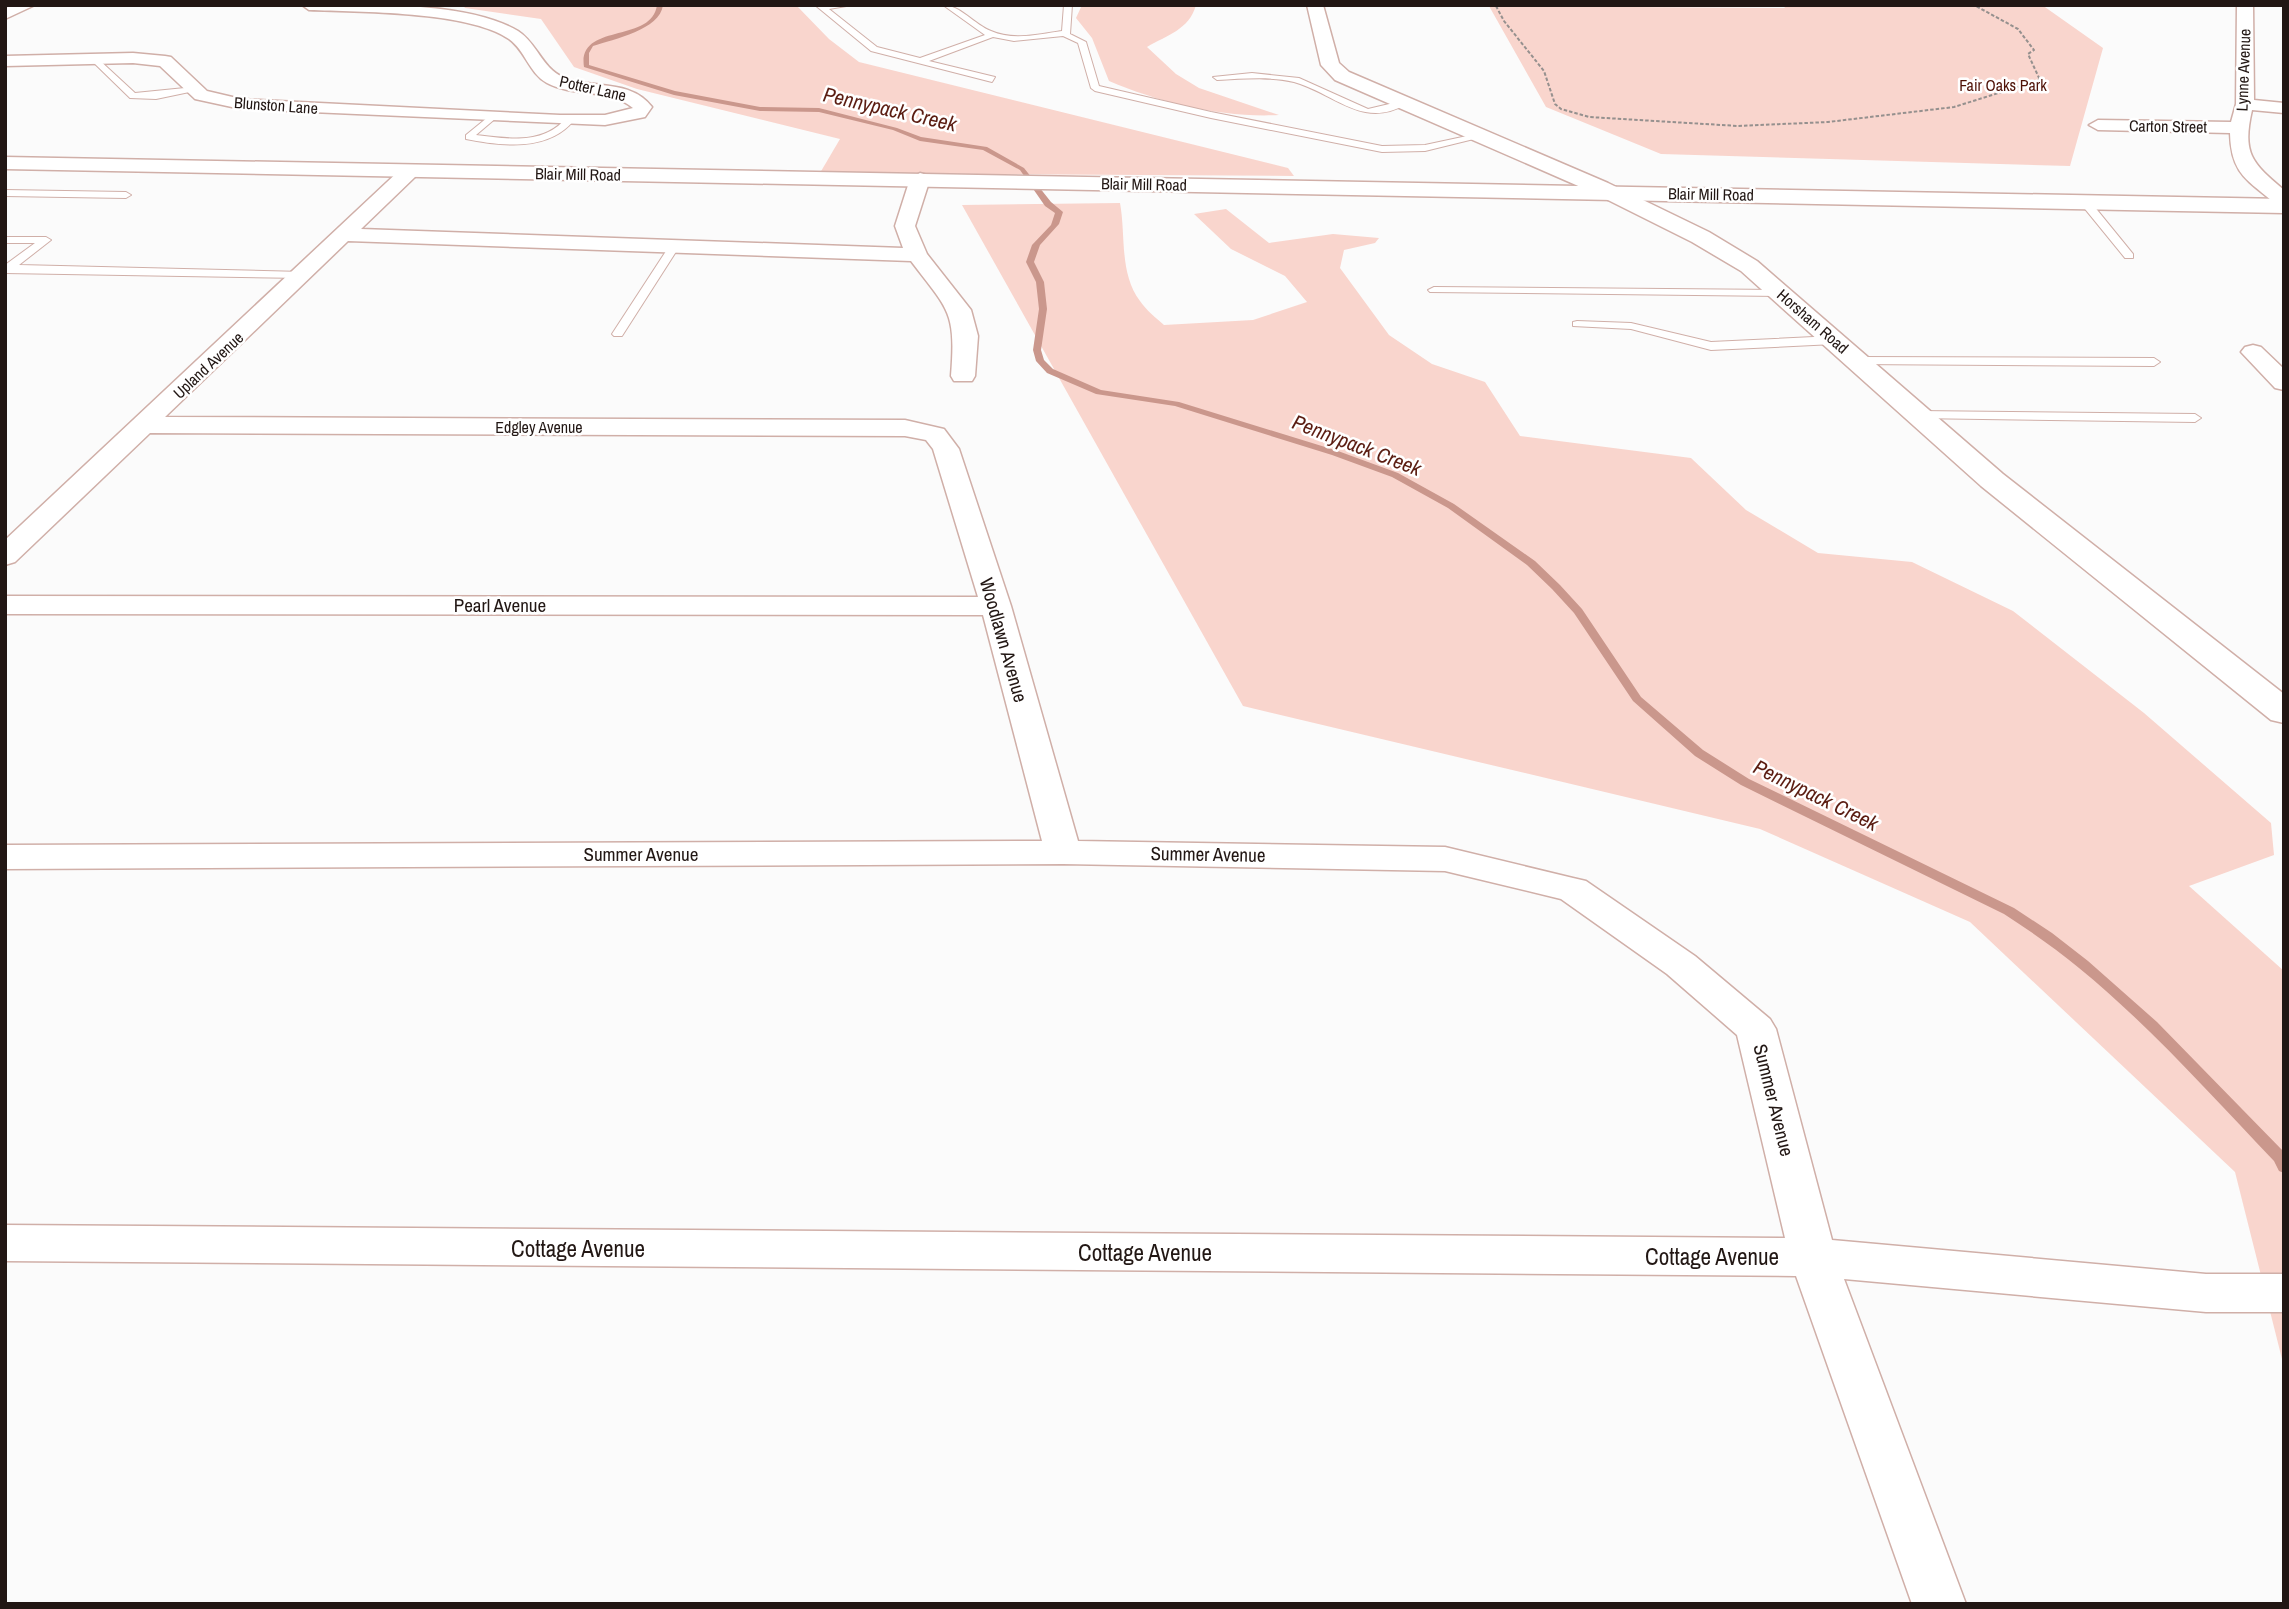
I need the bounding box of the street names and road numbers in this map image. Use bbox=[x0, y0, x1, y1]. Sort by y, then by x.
street label: Lynne Avenue bbox=[2231, 28, 2255, 112]
street label: Potter Lane bbox=[557, 70, 629, 106]
street label: Blunston Lane bbox=[233, 91, 319, 119]
street label: Carton Street bbox=[2129, 114, 2208, 138]
street label: Blair Mill Road bbox=[535, 162, 621, 186]
street label: Blair Mill Road bbox=[1101, 172, 1187, 196]
street label: Blair Mill Road bbox=[1668, 182, 1754, 206]
street label: Horsham Road bbox=[1772, 284, 1854, 358]
street label: Upland Avenue bbox=[168, 327, 248, 403]
street label: Edgley Avenue bbox=[495, 416, 583, 438]
street label: Woodlawn Avenue bbox=[974, 575, 1034, 705]
street label: Pearl Avenue bbox=[454, 592, 546, 618]
street label: Summer Avenue bbox=[1150, 840, 1266, 868]
street label: Summer Avenue bbox=[584, 841, 698, 867]
street label: Summer Avenue bbox=[1747, 1041, 1801, 1159]
street label: Cottage Avenue bbox=[511, 1233, 645, 1264]
street label: Cottage Avenue bbox=[1078, 1237, 1212, 1268]
street label: Cottage Avenue bbox=[1645, 1241, 1779, 1272]

